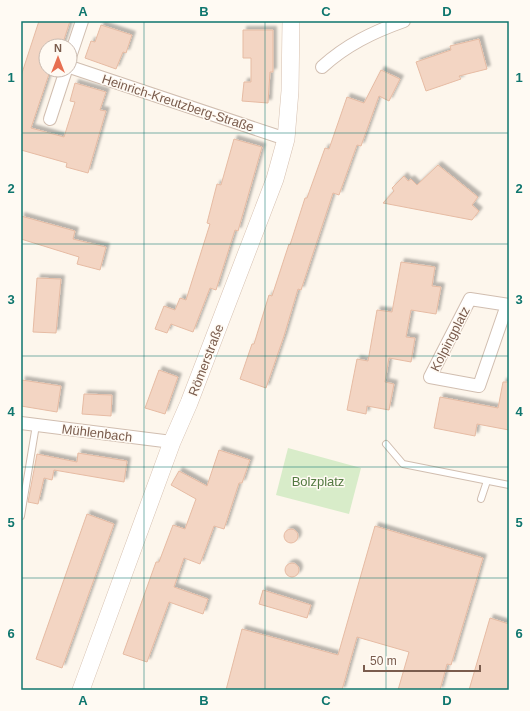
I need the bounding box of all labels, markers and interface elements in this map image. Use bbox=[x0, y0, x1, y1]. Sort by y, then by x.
text: A bbox=[78, 4, 88, 19]
text: B bbox=[199, 4, 209, 19]
text: C bbox=[321, 4, 331, 19]
text: D bbox=[442, 4, 452, 19]
north arrow bbox=[38, 38, 78, 78]
text: N bbox=[54, 42, 62, 54]
text: 1 bbox=[7, 70, 15, 85]
text: 1 bbox=[515, 70, 523, 85]
street label: Heinrich-Kreutzberg-Straße bbox=[100, 71, 256, 135]
text: 2 bbox=[7, 181, 15, 196]
text: 2 bbox=[515, 181, 523, 196]
text: 3 bbox=[7, 292, 15, 307]
text: 3 bbox=[515, 292, 523, 307]
street label: Kolpingplatz bbox=[427, 304, 473, 374]
street label: Römerstraße bbox=[185, 322, 227, 398]
text: 4 bbox=[7, 404, 15, 419]
text: 4 bbox=[515, 404, 523, 419]
street label: Mühlenbach bbox=[61, 421, 133, 445]
park label: Bolzplatz bbox=[292, 474, 344, 489]
text: 5 bbox=[7, 515, 15, 530]
text: 5 bbox=[515, 515, 523, 530]
text: 6 bbox=[7, 626, 15, 641]
text: 6 bbox=[515, 626, 523, 641]
scale bar bbox=[364, 647, 480, 673]
text: 50 m bbox=[370, 654, 397, 668]
text: A bbox=[78, 693, 88, 708]
text: B bbox=[199, 693, 209, 708]
text: C bbox=[321, 693, 331, 708]
text: D bbox=[442, 693, 452, 708]

